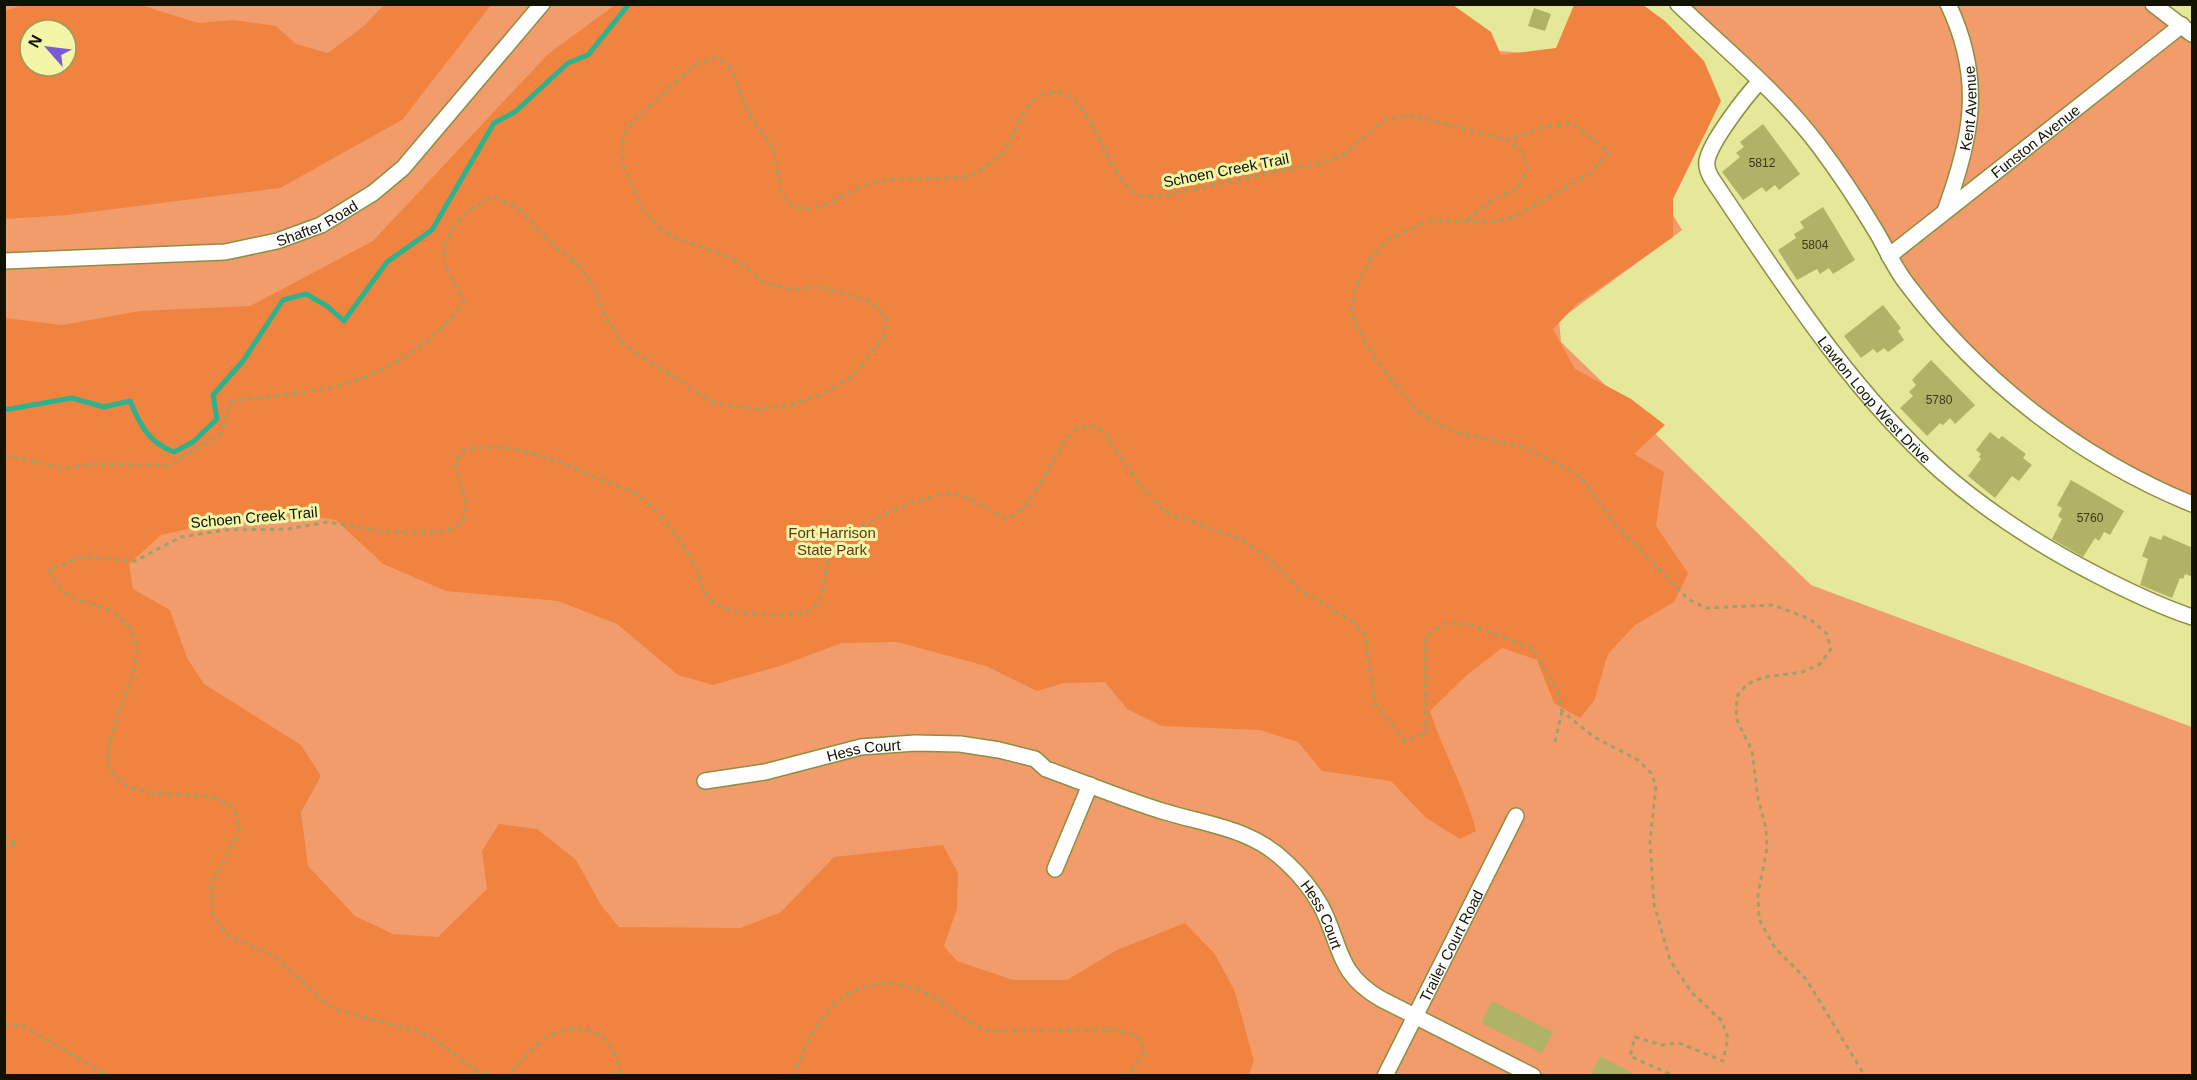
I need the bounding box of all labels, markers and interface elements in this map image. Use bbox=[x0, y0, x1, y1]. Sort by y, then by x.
north arrow bbox=[18, 18, 78, 78]
text: N bbox=[25, 32, 45, 50]
street label: Kent Avenue bbox=[1956, 65, 1979, 152]
street label: Funston Avenue bbox=[1987, 101, 2083, 181]
street label: Schoen Creek Trail bbox=[1162, 149, 1290, 191]
house number: 5812 bbox=[1749, 156, 1776, 170]
street label: Shafter Road bbox=[274, 196, 360, 249]
house number: 5804 bbox=[1802, 238, 1829, 252]
street label: Lawton Loop West Drive bbox=[1815, 332, 1935, 466]
house number: 5780 bbox=[1926, 393, 1953, 407]
street label: Schoen Creek Trail bbox=[190, 503, 318, 531]
house number: 5760 bbox=[2077, 511, 2104, 525]
park label: Fort Harrison State Park bbox=[788, 524, 876, 558]
street label: Hess Court bbox=[825, 736, 902, 764]
street label: Hess Court bbox=[1298, 876, 1346, 952]
street label: Trailer Court Road bbox=[1415, 887, 1486, 1004]

